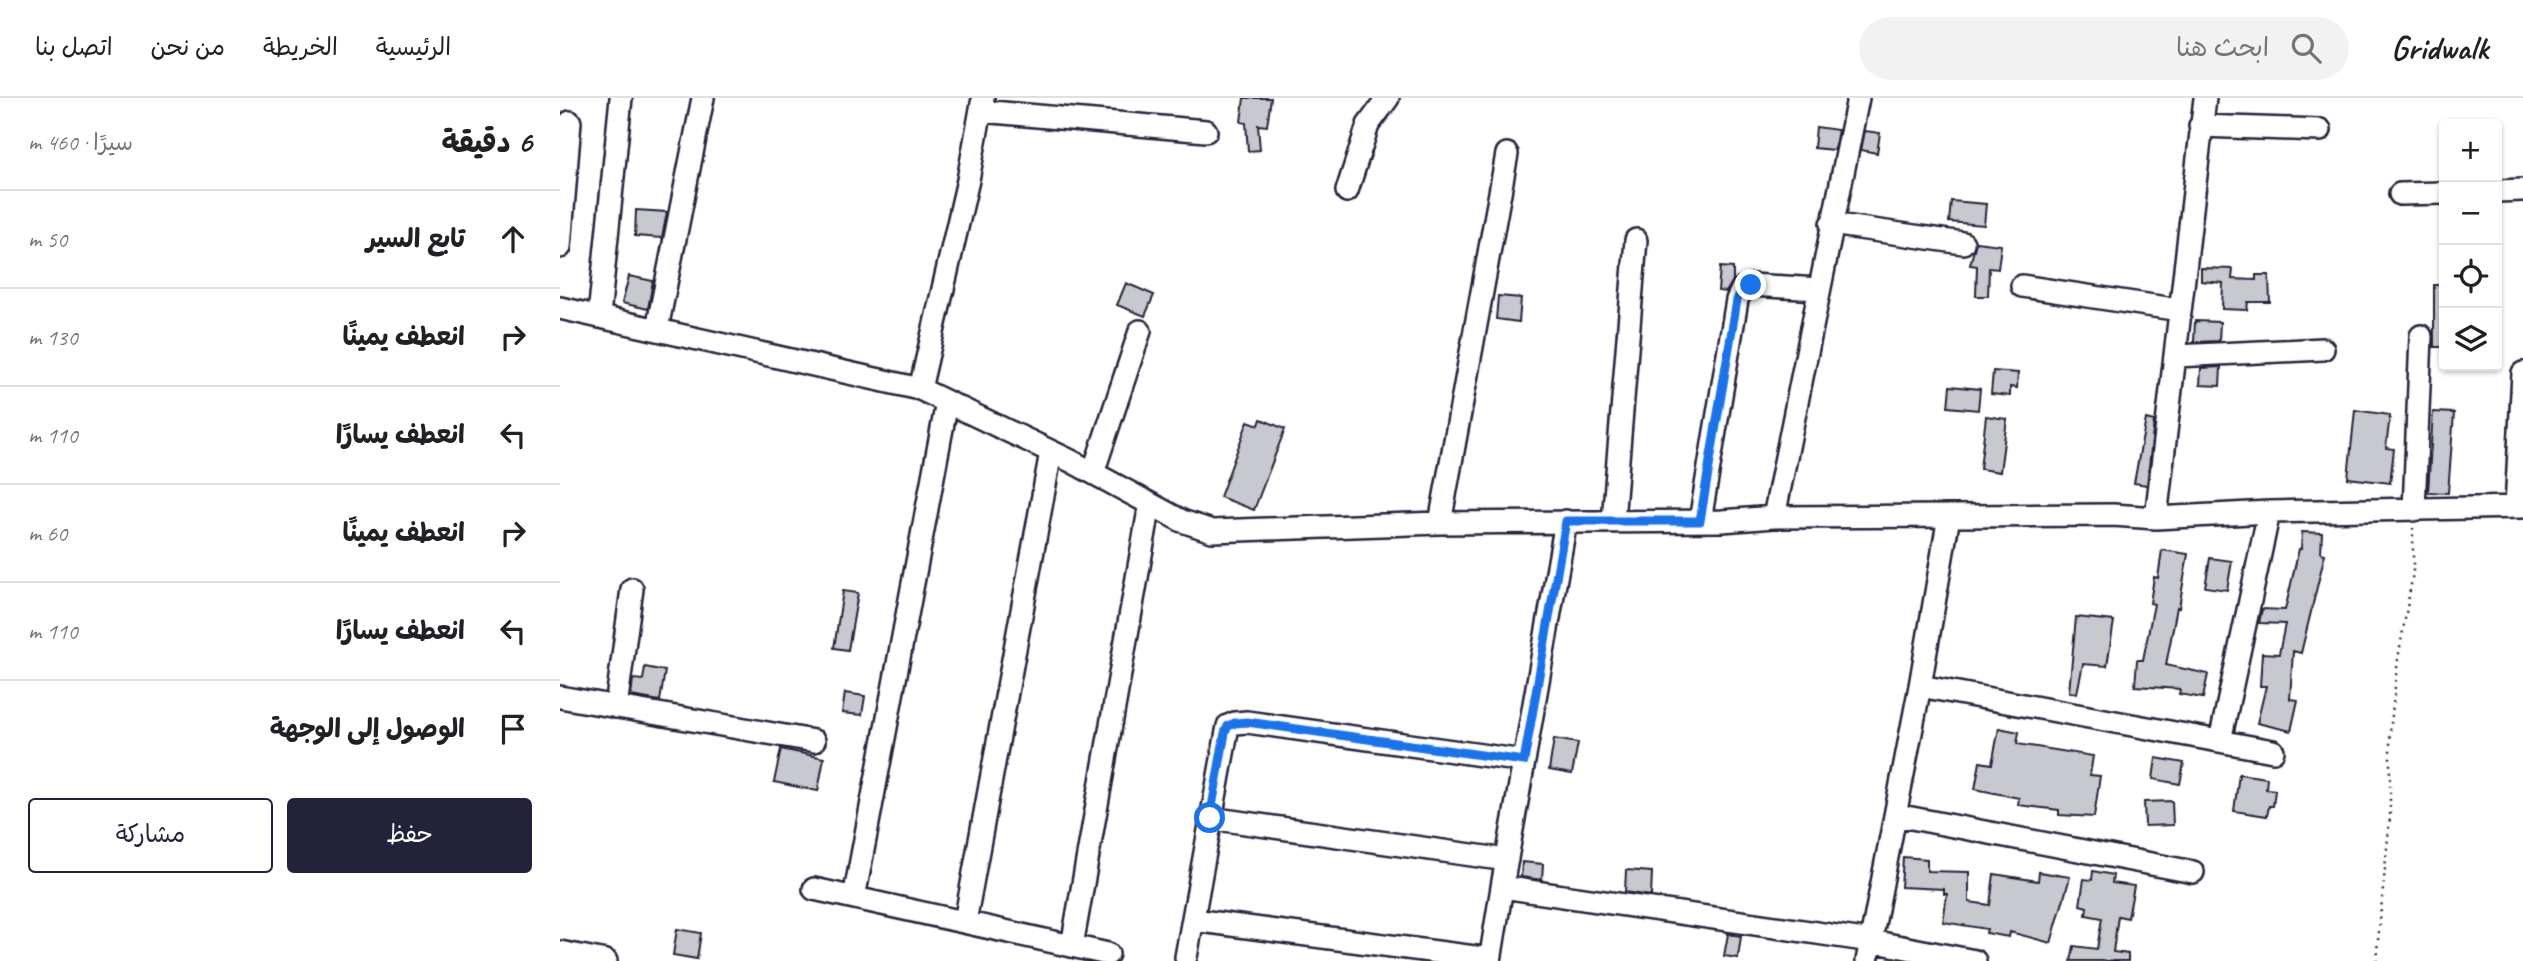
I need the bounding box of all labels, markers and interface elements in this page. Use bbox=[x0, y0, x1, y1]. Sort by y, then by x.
search box bbox=[1859, 17, 2349, 80]
text: Gridwalk bbox=[2391, 27, 2488, 69]
icon: search bbox=[2287, 29, 2325, 67]
text: ابحث هنا bbox=[2176, 31, 2269, 64]
text: اتصل بنا bbox=[35, 32, 113, 62]
text: من نحن bbox=[151, 32, 225, 62]
text: الخريطة bbox=[263, 32, 338, 62]
text: الرئيسية bbox=[376, 32, 451, 62]
map controls bbox=[2439, 119, 2502, 371]
button: + bbox=[2439, 119, 2502, 182]
text: 6 دقيقة bbox=[441, 123, 532, 161]
text: سيرًا · 460 m bbox=[28, 128, 133, 157]
button: − bbox=[2439, 182, 2502, 245]
icon: ahead bbox=[494, 220, 532, 258]
text: تابع السير bbox=[366, 222, 465, 255]
text: 50 m bbox=[28, 225, 67, 254]
button: locate bbox=[2439, 245, 2502, 308]
route end bbox=[1735, 269, 1766, 300]
button: layers bbox=[2439, 308, 2502, 371]
icon: right bbox=[494, 318, 532, 356]
text: انعطف يمينًا bbox=[343, 320, 465, 353]
text: 130 m bbox=[28, 323, 78, 352]
icon: left bbox=[494, 416, 532, 454]
text: انعطف يسارًا bbox=[336, 418, 465, 451]
text: 110 m bbox=[28, 421, 78, 450]
icon: right bbox=[494, 514, 532, 552]
text: انعطف يمينًا bbox=[343, 516, 465, 549]
text: 60 m bbox=[28, 519, 67, 548]
icon: left bbox=[494, 612, 532, 650]
text: انعطف يسارًا bbox=[336, 614, 465, 647]
text: 110 m bbox=[28, 617, 78, 646]
icon: arrive bbox=[494, 710, 532, 748]
text: الوصول إلى الوجهة bbox=[270, 712, 465, 745]
button: مشاركة bbox=[28, 798, 273, 873]
button: حفظ bbox=[287, 798, 532, 873]
route start bbox=[1194, 802, 1225, 833]

